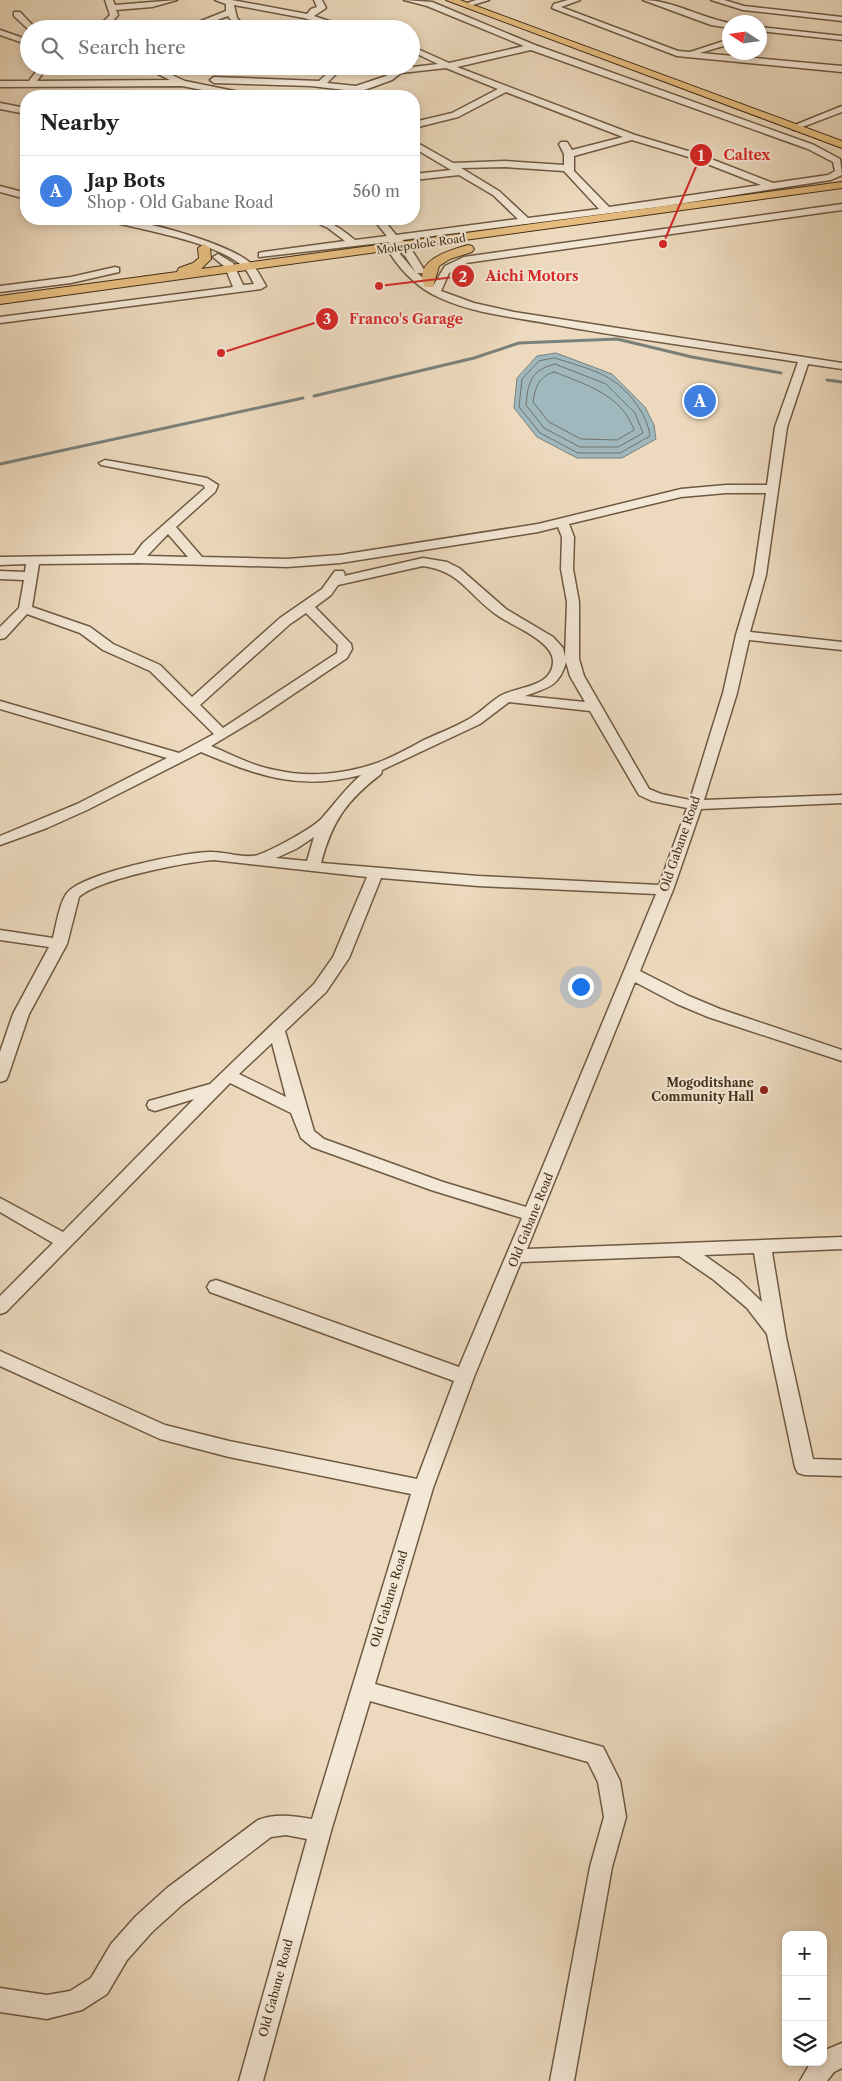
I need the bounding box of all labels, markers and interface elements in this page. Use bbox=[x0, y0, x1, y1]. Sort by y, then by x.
north arrow bbox=[722, 15, 767, 60]
search box bbox=[20, 20, 420, 75]
icon: search bbox=[38, 34, 66, 62]
text: Search here bbox=[78, 36, 186, 59]
text: Nearby bbox=[40, 110, 119, 135]
callout: Caltex bbox=[688, 141, 780, 170]
text: 1 bbox=[698, 146, 705, 165]
text: Caltex bbox=[724, 146, 771, 164]
text: Jap Bots bbox=[87, 169, 165, 192]
text: A bbox=[50, 181, 62, 201]
text: 560 m bbox=[353, 181, 400, 201]
text: Shop · Old Gabane Road bbox=[87, 192, 273, 212]
street label: Molepolole Road bbox=[375, 231, 467, 257]
callout: Aichi Motors bbox=[451, 262, 589, 291]
text: 2 bbox=[459, 267, 468, 286]
text: Aichi Motors bbox=[485, 267, 578, 285]
callout: Franco's Garage bbox=[314, 305, 473, 334]
text: 3 bbox=[323, 309, 331, 328]
text: Franco's Garage bbox=[349, 310, 463, 328]
pin: A bbox=[684, 382, 716, 420]
street label: Old Gabane Road bbox=[656, 793, 703, 894]
your location bbox=[568, 974, 594, 1000]
place label: Mogoditshane Community Hall bbox=[651, 1075, 754, 1104]
marker: Mogoditshane Community Hall bbox=[758, 1084, 770, 1096]
street label: Old Gabane Road bbox=[505, 1170, 557, 1269]
street label: Old Gabane Road bbox=[367, 1548, 411, 1649]
map controls bbox=[782, 1931, 827, 2066]
button: + bbox=[782, 1931, 827, 1976]
street label: Old Gabane Road bbox=[255, 1937, 296, 2038]
button: − bbox=[782, 1976, 827, 2021]
button: layers bbox=[782, 2021, 827, 2066]

